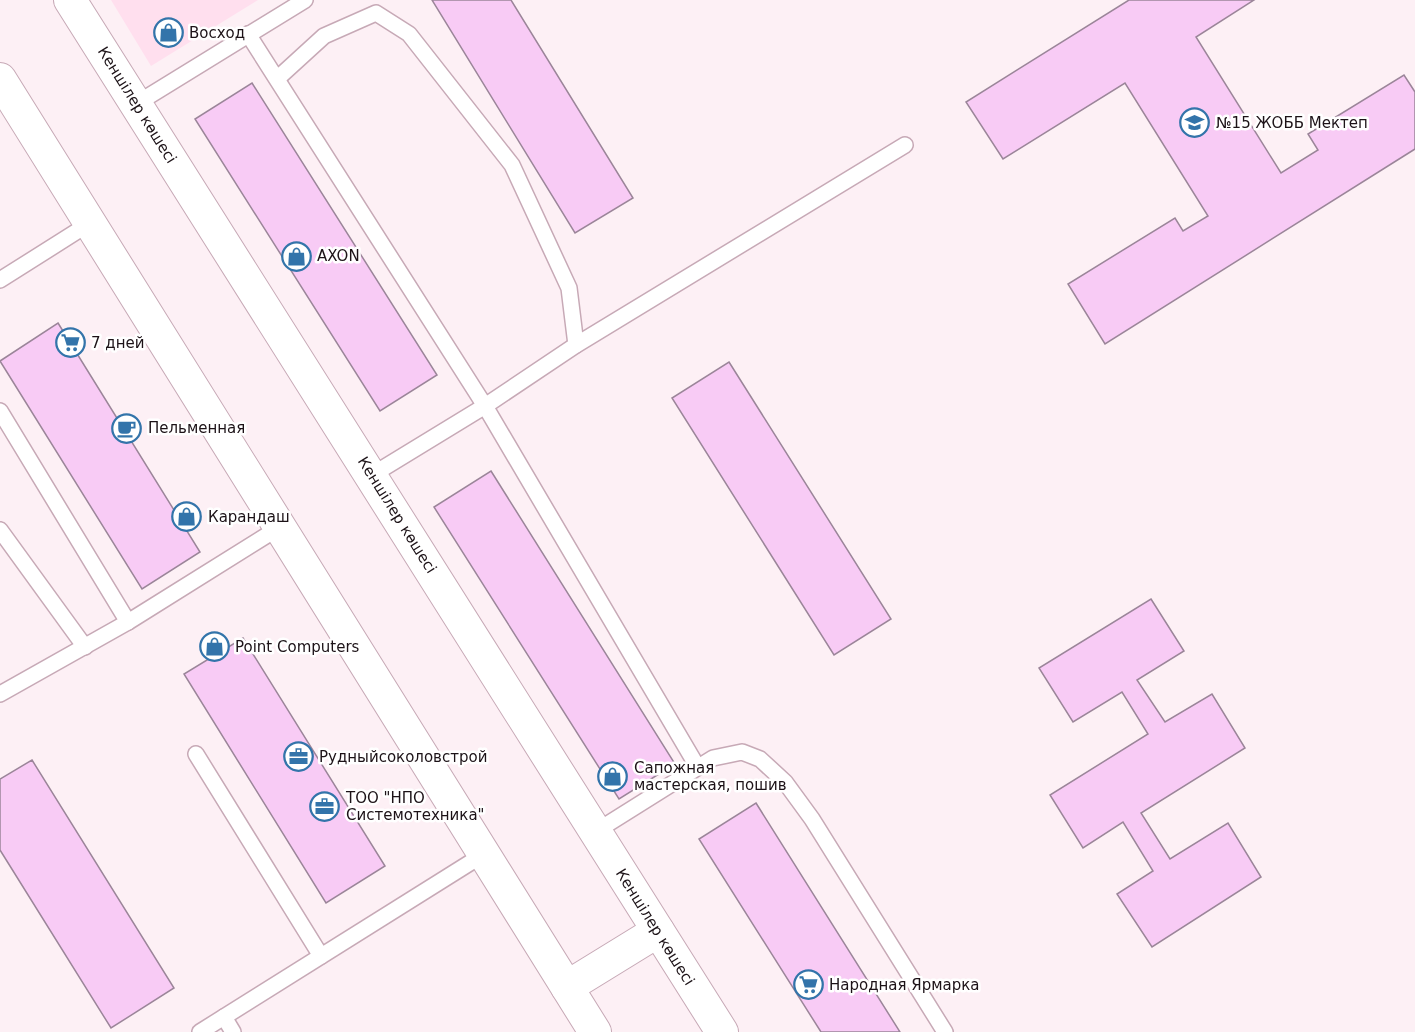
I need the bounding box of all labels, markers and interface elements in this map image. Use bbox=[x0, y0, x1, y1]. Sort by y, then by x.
shop icon: Восход bbox=[152, 17, 184, 49]
place label: Восход bbox=[189, 24, 245, 42]
street label: Кеншілер көшесі bbox=[94, 43, 180, 167]
school or university icon: №15 ЖОББ Мектеп bbox=[1179, 107, 1211, 139]
place label: №15 ЖОББ Мектеп bbox=[1216, 114, 1368, 132]
shop icon: AXON bbox=[280, 240, 312, 272]
place label: AXON bbox=[317, 247, 360, 265]
supermarket icon: 7 дней bbox=[54, 327, 86, 359]
place label: 7 дней bbox=[91, 334, 144, 352]
cafe icon: Пельменная bbox=[111, 412, 143, 444]
place label: Пельменная bbox=[148, 419, 245, 437]
street label: Кеншілер көшесі bbox=[354, 453, 440, 577]
shop icon: Карандаш bbox=[171, 501, 203, 533]
place label: Карандаш bbox=[208, 508, 290, 526]
shop icon: Point Computers bbox=[198, 631, 230, 663]
place label: Point Computers bbox=[235, 638, 360, 656]
office icon: Рудныйсоколовстрой bbox=[282, 741, 314, 773]
place label: Рудныйсоколовстрой bbox=[319, 748, 487, 766]
place label: Сапожная мастерская, пошив bbox=[634, 759, 787, 794]
shop icon: Сапожная мастерская, пошив bbox=[597, 761, 629, 793]
place label: ТОО "НПО Системотехника" bbox=[345, 789, 484, 824]
office icon: ТОО "НПО Системотехника" bbox=[309, 791, 341, 823]
street label: Кеншілер көшесі bbox=[612, 865, 698, 989]
supermarket icon: Народная Ярмарка bbox=[792, 969, 824, 1001]
place label: Народная Ярмарка bbox=[829, 976, 980, 994]

